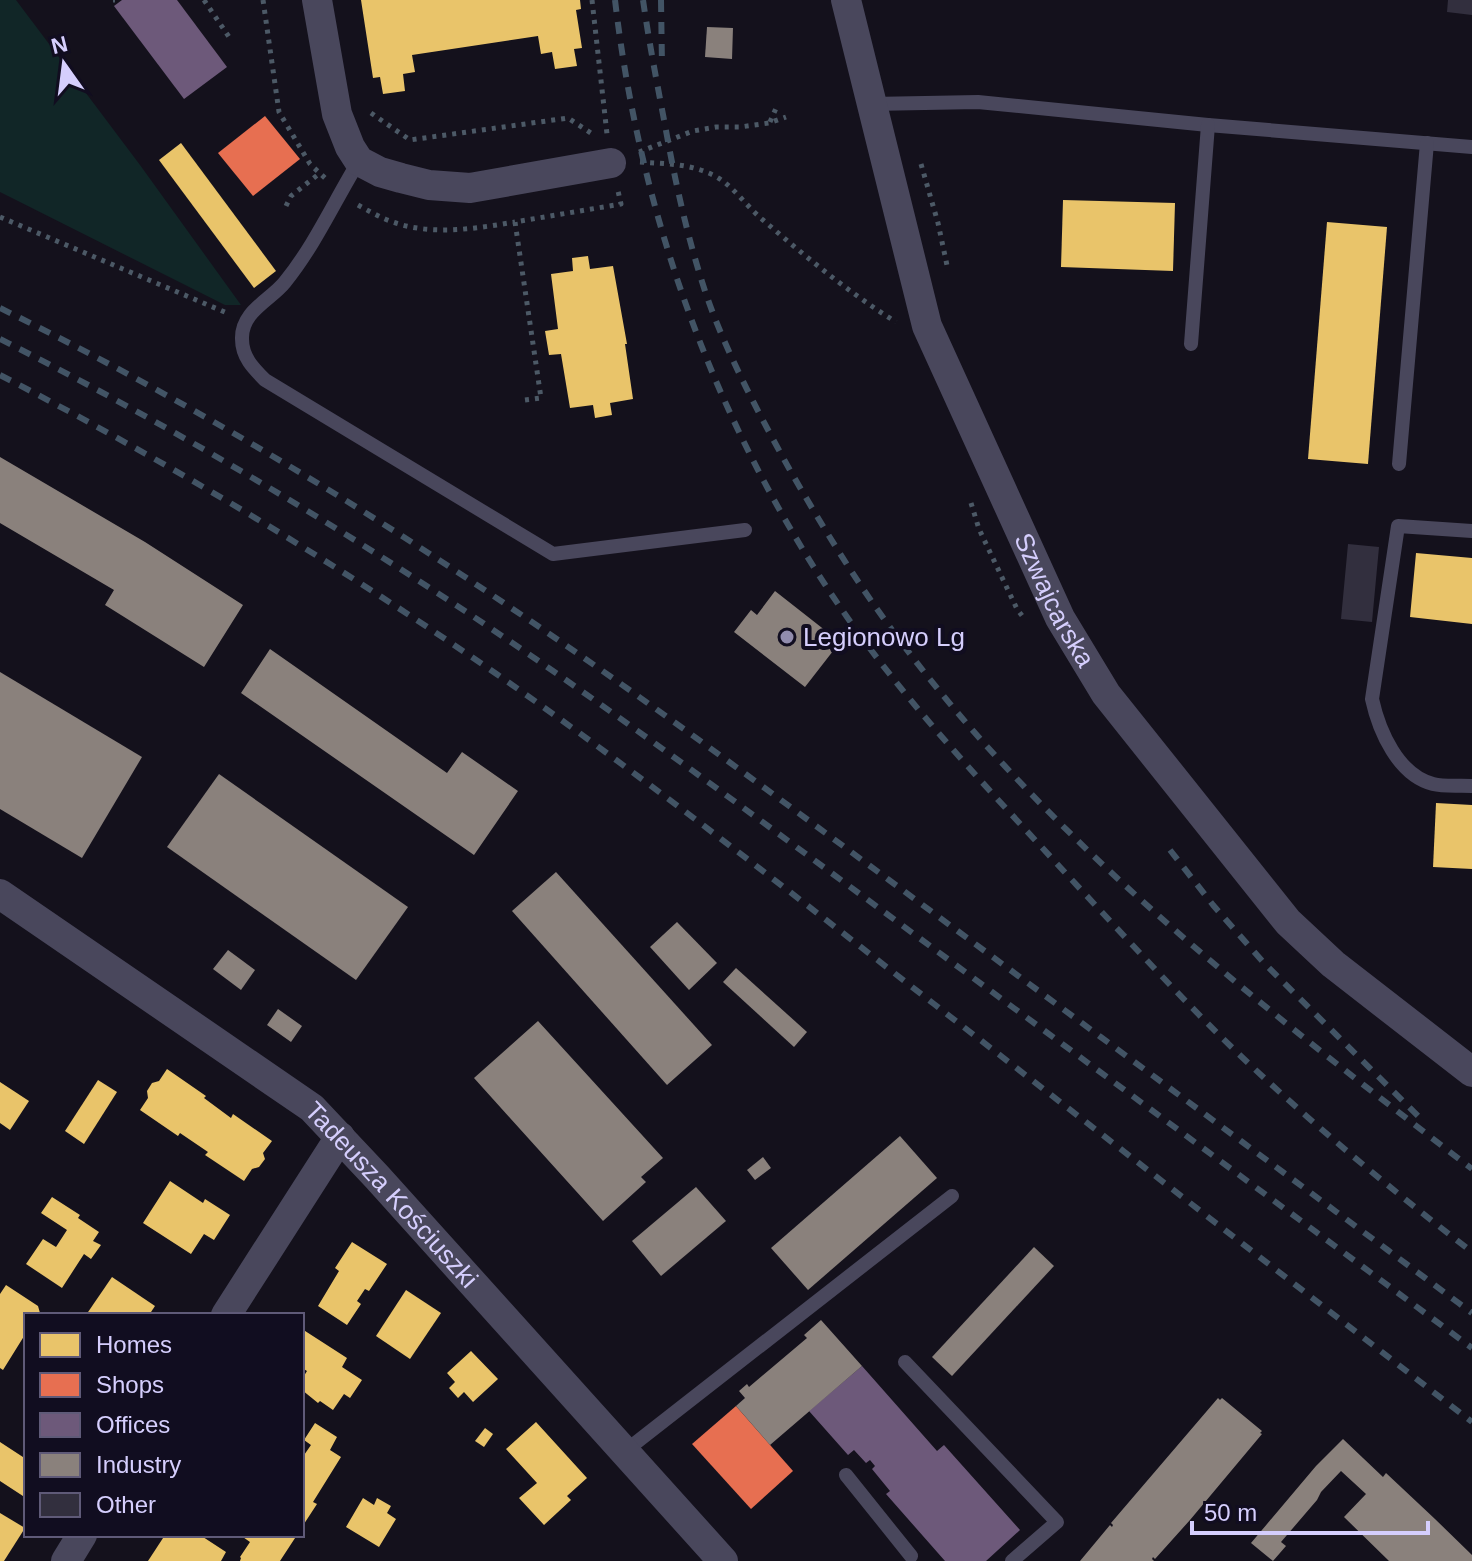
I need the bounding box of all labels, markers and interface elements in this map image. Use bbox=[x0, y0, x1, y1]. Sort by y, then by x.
north arrow bbox=[24, 24, 104, 104]
text: N bbox=[49, 31, 70, 59]
street label: Szwajcarska bbox=[1008, 528, 1101, 673]
place label: Legionowo Lg bbox=[803, 622, 965, 652]
marker: Legionowo Lg bbox=[778, 628, 796, 646]
street label: Tadeusza Kościuszki bbox=[299, 1095, 484, 1294]
legend bbox=[24, 1313, 304, 1537]
text: Homes bbox=[96, 1331, 172, 1358]
text: Shops bbox=[96, 1371, 164, 1398]
text: Offices bbox=[96, 1411, 170, 1438]
text: Industry bbox=[96, 1451, 181, 1478]
scale bar bbox=[1192, 1485, 1428, 1535]
text: Other bbox=[96, 1491, 156, 1518]
text: 50 m bbox=[1204, 1499, 1257, 1526]

